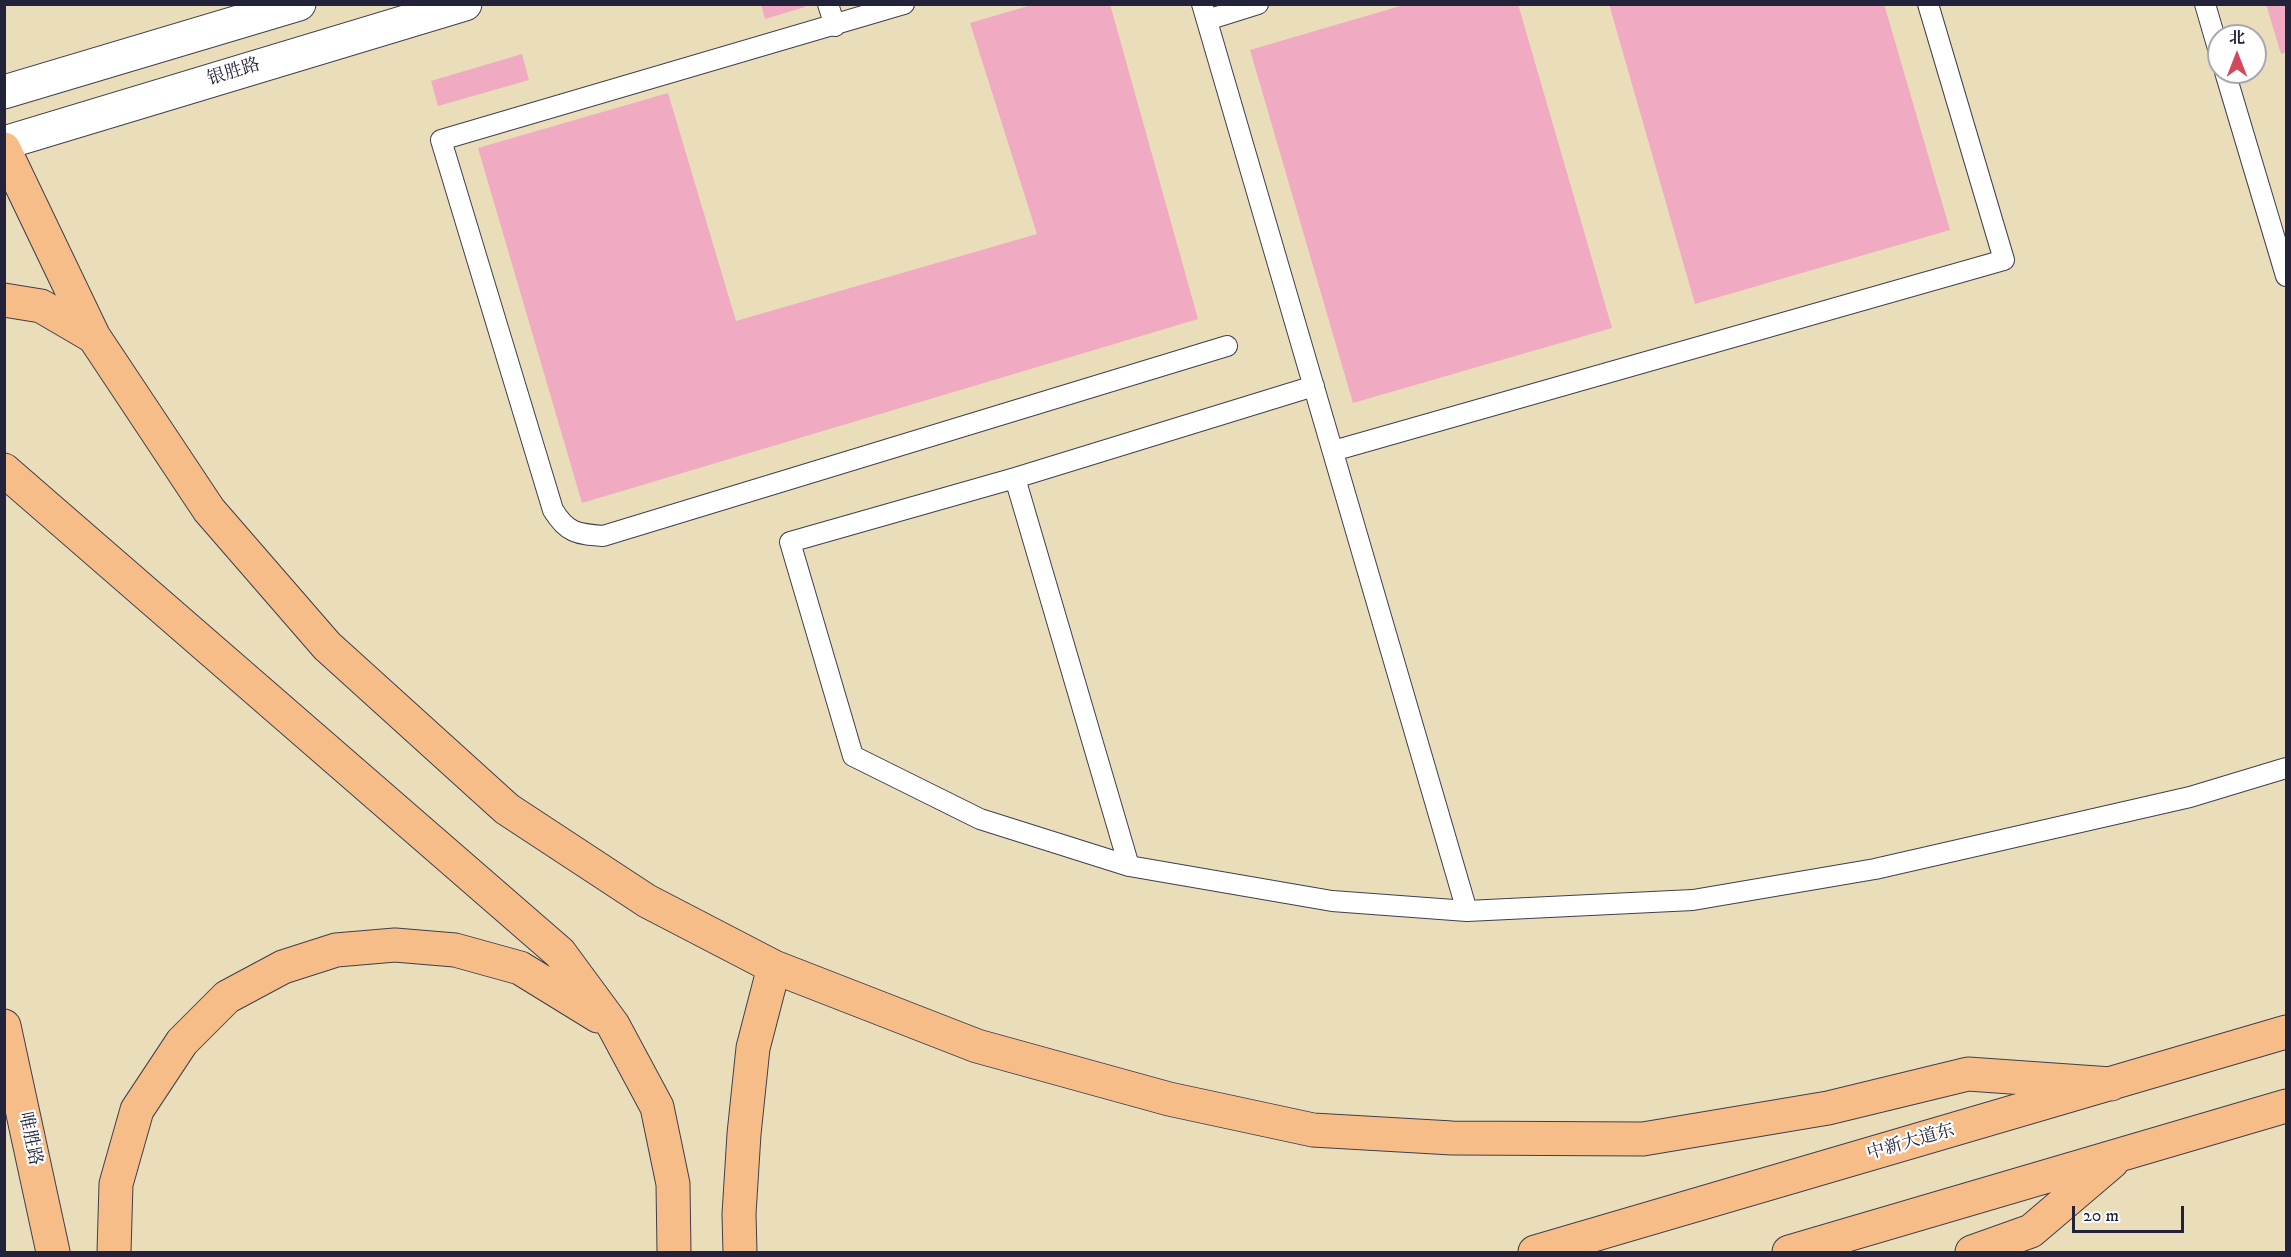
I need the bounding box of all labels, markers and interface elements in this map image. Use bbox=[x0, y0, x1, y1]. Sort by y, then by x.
north arrow bbox=[2207, 24, 2267, 84]
text: 北 bbox=[2229, 28, 2245, 48]
street label: 银胜路 bbox=[205, 55, 263, 91]
street label: 唯胜路 bbox=[13, 1110, 45, 1168]
street label: 中新大道东 bbox=[1865, 1120, 1957, 1166]
scale bar bbox=[2075, 1194, 2188, 1232]
text: 20 m bbox=[2083, 1205, 2119, 1227]

